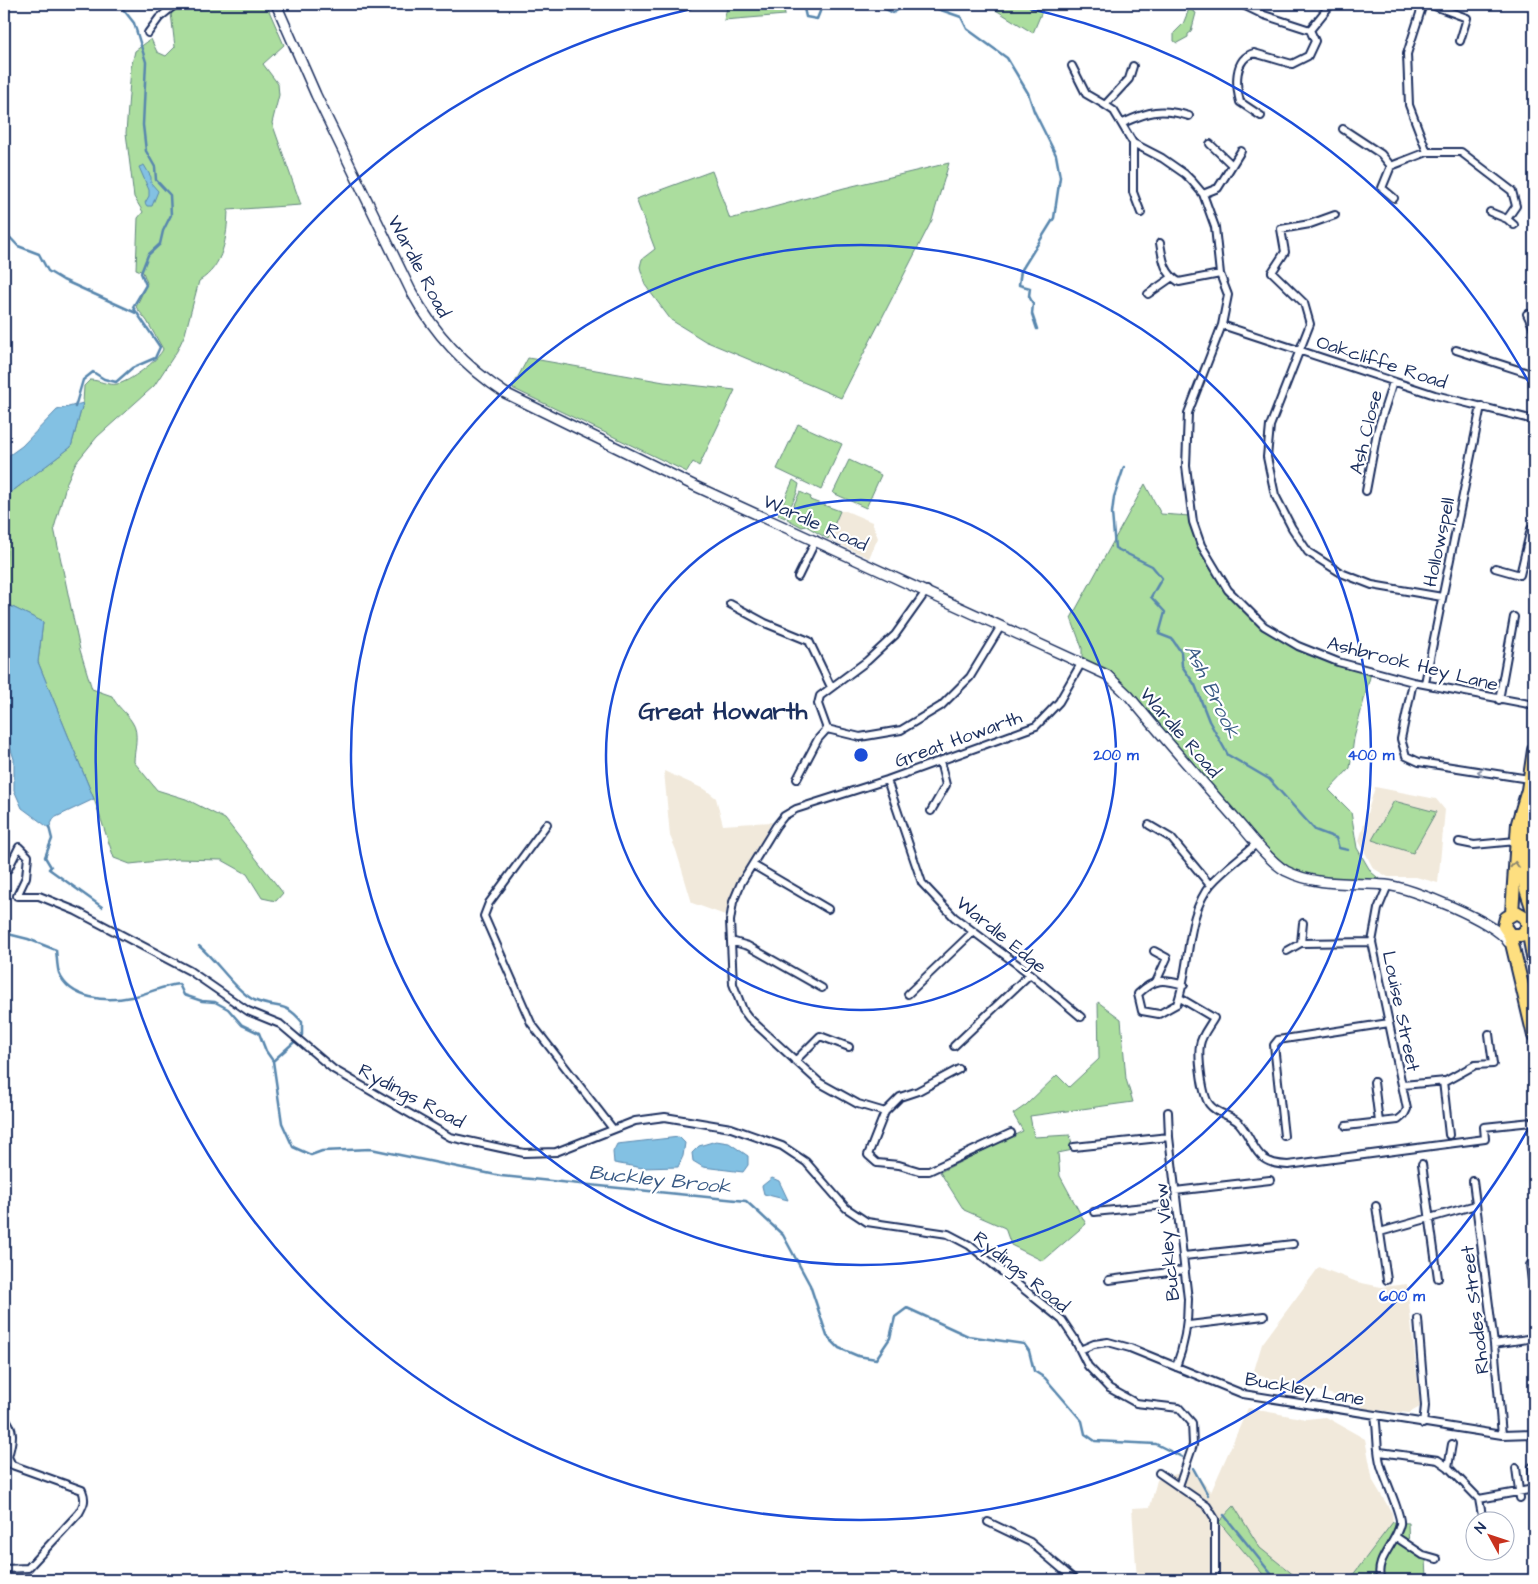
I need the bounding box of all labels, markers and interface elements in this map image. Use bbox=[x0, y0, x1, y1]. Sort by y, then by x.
street label: Wardle Road bbox=[380, 211, 457, 323]
street label: Oakcliffe Road bbox=[1313, 329, 1451, 396]
street label: Ash Close bbox=[1343, 388, 1390, 477]
street label: Wardle Road bbox=[759, 488, 872, 559]
street label: Hollowspell bbox=[1417, 495, 1462, 589]
street label: Ashbrook Hey Lane bbox=[1324, 630, 1501, 700]
water label: Ash Brook bbox=[1177, 640, 1247, 744]
street label: Wardle Road bbox=[1133, 682, 1227, 784]
district label: Great Howarth bbox=[639, 695, 809, 729]
street label: Great Howarth bbox=[891, 704, 1026, 775]
text: 200 m bbox=[1092, 745, 1139, 766]
text: 400 m bbox=[1348, 745, 1395, 766]
centre of rings bbox=[852, 746, 870, 764]
one-way arrow bbox=[1477, 767, 1485, 778]
one-way arrow bbox=[1509, 860, 1520, 868]
street label: Wardle Edge bbox=[949, 890, 1052, 981]
street label: Louise Street bbox=[1375, 949, 1427, 1074]
street label: Rydings Road bbox=[353, 1057, 469, 1137]
water label: Buckley Brook bbox=[588, 1159, 733, 1202]
street label: Buckley View bbox=[1148, 1181, 1188, 1302]
street label: Rydings Road bbox=[967, 1225, 1075, 1320]
street label: Rhodes Street bbox=[1454, 1244, 1497, 1376]
text: 600 m bbox=[1379, 1286, 1425, 1307]
street label: Buckley Lane bbox=[1243, 1366, 1367, 1414]
north arrow bbox=[1466, 1512, 1516, 1562]
text: N bbox=[1470, 1518, 1491, 1538]

